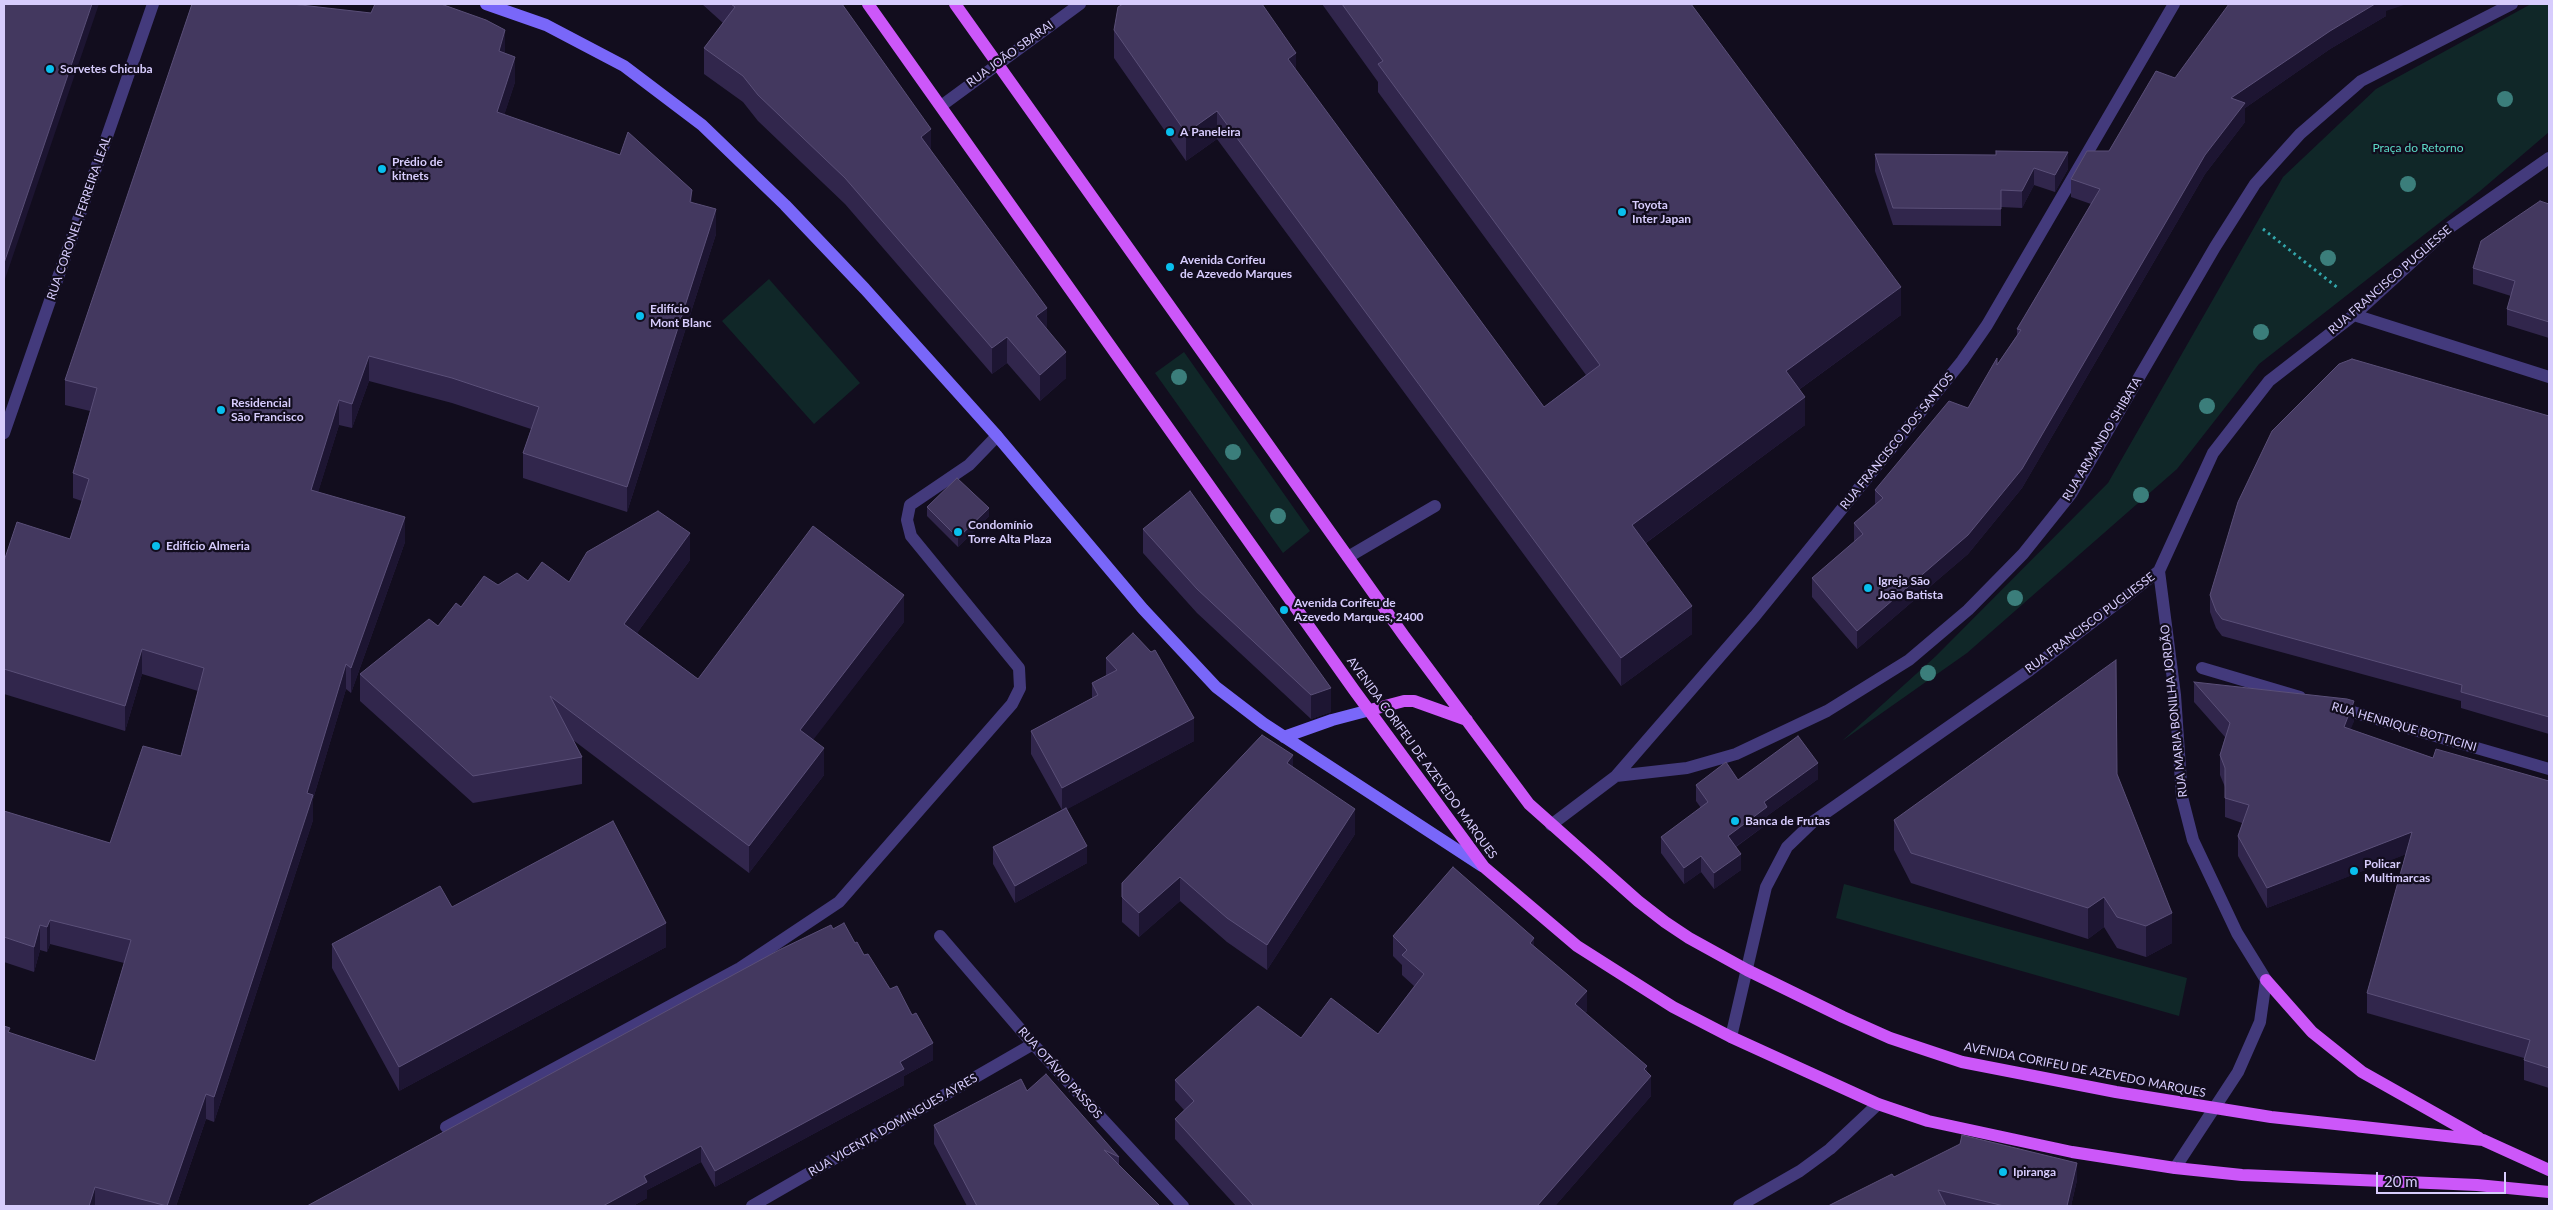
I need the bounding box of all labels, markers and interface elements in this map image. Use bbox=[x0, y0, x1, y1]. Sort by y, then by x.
street label: RUA JOÃO SBARAI bbox=[964, 18, 1056, 90]
place label: Sorvetes Chicuba bbox=[60, 62, 153, 76]
marker: Sorvetes Chicuba bbox=[44, 63, 56, 75]
place label: A Paneleira bbox=[1180, 125, 1241, 139]
marker: A Paneleira bbox=[1164, 126, 1176, 138]
street label: RUA CORONEL FERREIRA LEAL bbox=[44, 134, 114, 302]
park label: Praça do Retorno bbox=[2372, 141, 2464, 155]
place label: Prédio de kitnets bbox=[392, 155, 443, 183]
marker: Prédio de kitnets bbox=[376, 163, 388, 175]
place label: Toyota Inter Japan bbox=[1632, 198, 1691, 226]
marker: Toyota Inter Japan bbox=[1616, 206, 1628, 218]
street label: RUA FRANCISCO PUGLIESSE bbox=[2325, 223, 2455, 337]
place label: Avenida Corifeu de Azevedo Marques bbox=[1180, 253, 1292, 281]
marker: Avenida Corifeu de Azevedo Marques bbox=[1164, 261, 1176, 273]
place label: Edifício Mont Blanc bbox=[650, 302, 712, 330]
marker: Edifício Mont Blanc bbox=[634, 310, 646, 322]
street label: RUA FRANCISCO DOS SANTOS bbox=[1837, 370, 1957, 512]
street label: RUA ARMANDO SHIBATA bbox=[2059, 375, 2145, 503]
place label: Residencial São Francisco bbox=[231, 396, 304, 424]
marker: Residencial São Francisco bbox=[215, 404, 227, 416]
place label: Condomínio Torre Alta Plaza bbox=[968, 518, 1052, 546]
marker: Condomínio Torre Alta Plaza bbox=[952, 526, 964, 538]
place label: Edifício Almeria bbox=[166, 539, 250, 553]
marker: Edifício Almeria bbox=[150, 540, 162, 552]
street label: RUA FRANCISCO PUGLIESSE bbox=[2022, 570, 2158, 676]
place label: Igreja São João Batista bbox=[1878, 574, 1943, 602]
marker: Igreja São João Batista bbox=[1862, 582, 1874, 594]
place label: Avenida Corifeu de Azevedo Marques, 2400 bbox=[1294, 596, 1424, 624]
marker: Avenida Corifeu de Azevedo Marques, 2400 bbox=[1278, 604, 1290, 616]
street label: RUA MARIA BONILHA JORDÃO bbox=[2158, 624, 2190, 798]
street label: AVENIDA CORIFEU DE AZEVEDO MARQUES bbox=[1344, 654, 1500, 862]
street label: RUA HENRIQUE BOTTICINI bbox=[2330, 699, 2478, 755]
place label: Banca de Frutas bbox=[1745, 814, 1830, 828]
marker: Banca de Frutas bbox=[1729, 815, 1741, 827]
place label: Policar Multimarcas bbox=[2364, 857, 2430, 885]
marker: Policar Multimarcas bbox=[2348, 865, 2360, 877]
street label: RUA OTÁVIO PASSOS bbox=[1015, 1024, 1105, 1122]
street label: AVENIDA CORIFEU DE AZEVEDO MARQUES bbox=[1963, 1039, 2207, 1101]
street label: RUA VICENTA DOMINGUES AYRES bbox=[806, 1071, 980, 1179]
scale bar bbox=[2378, 1162, 2508, 1194]
place label: Ipiranga bbox=[2013, 1165, 2056, 1179]
marker: Ipiranga bbox=[1997, 1166, 2009, 1178]
text: 20 m bbox=[2384, 1172, 2418, 1190]

